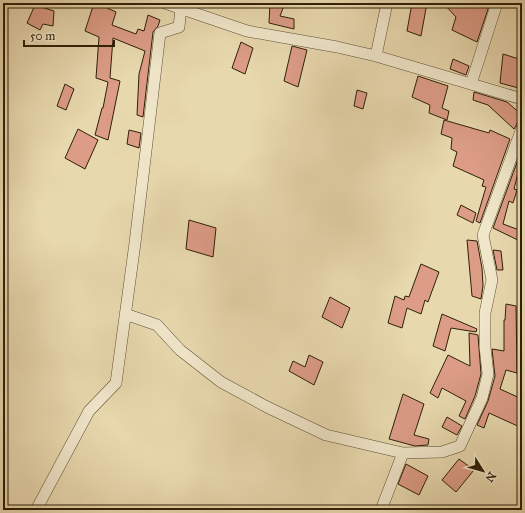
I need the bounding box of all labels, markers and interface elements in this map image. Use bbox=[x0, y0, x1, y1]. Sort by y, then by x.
scale bar bbox=[24, 22, 114, 48]
text: 50 m bbox=[30, 29, 55, 43]
north arrow bbox=[463, 451, 503, 491]
text: N bbox=[482, 469, 499, 485]

